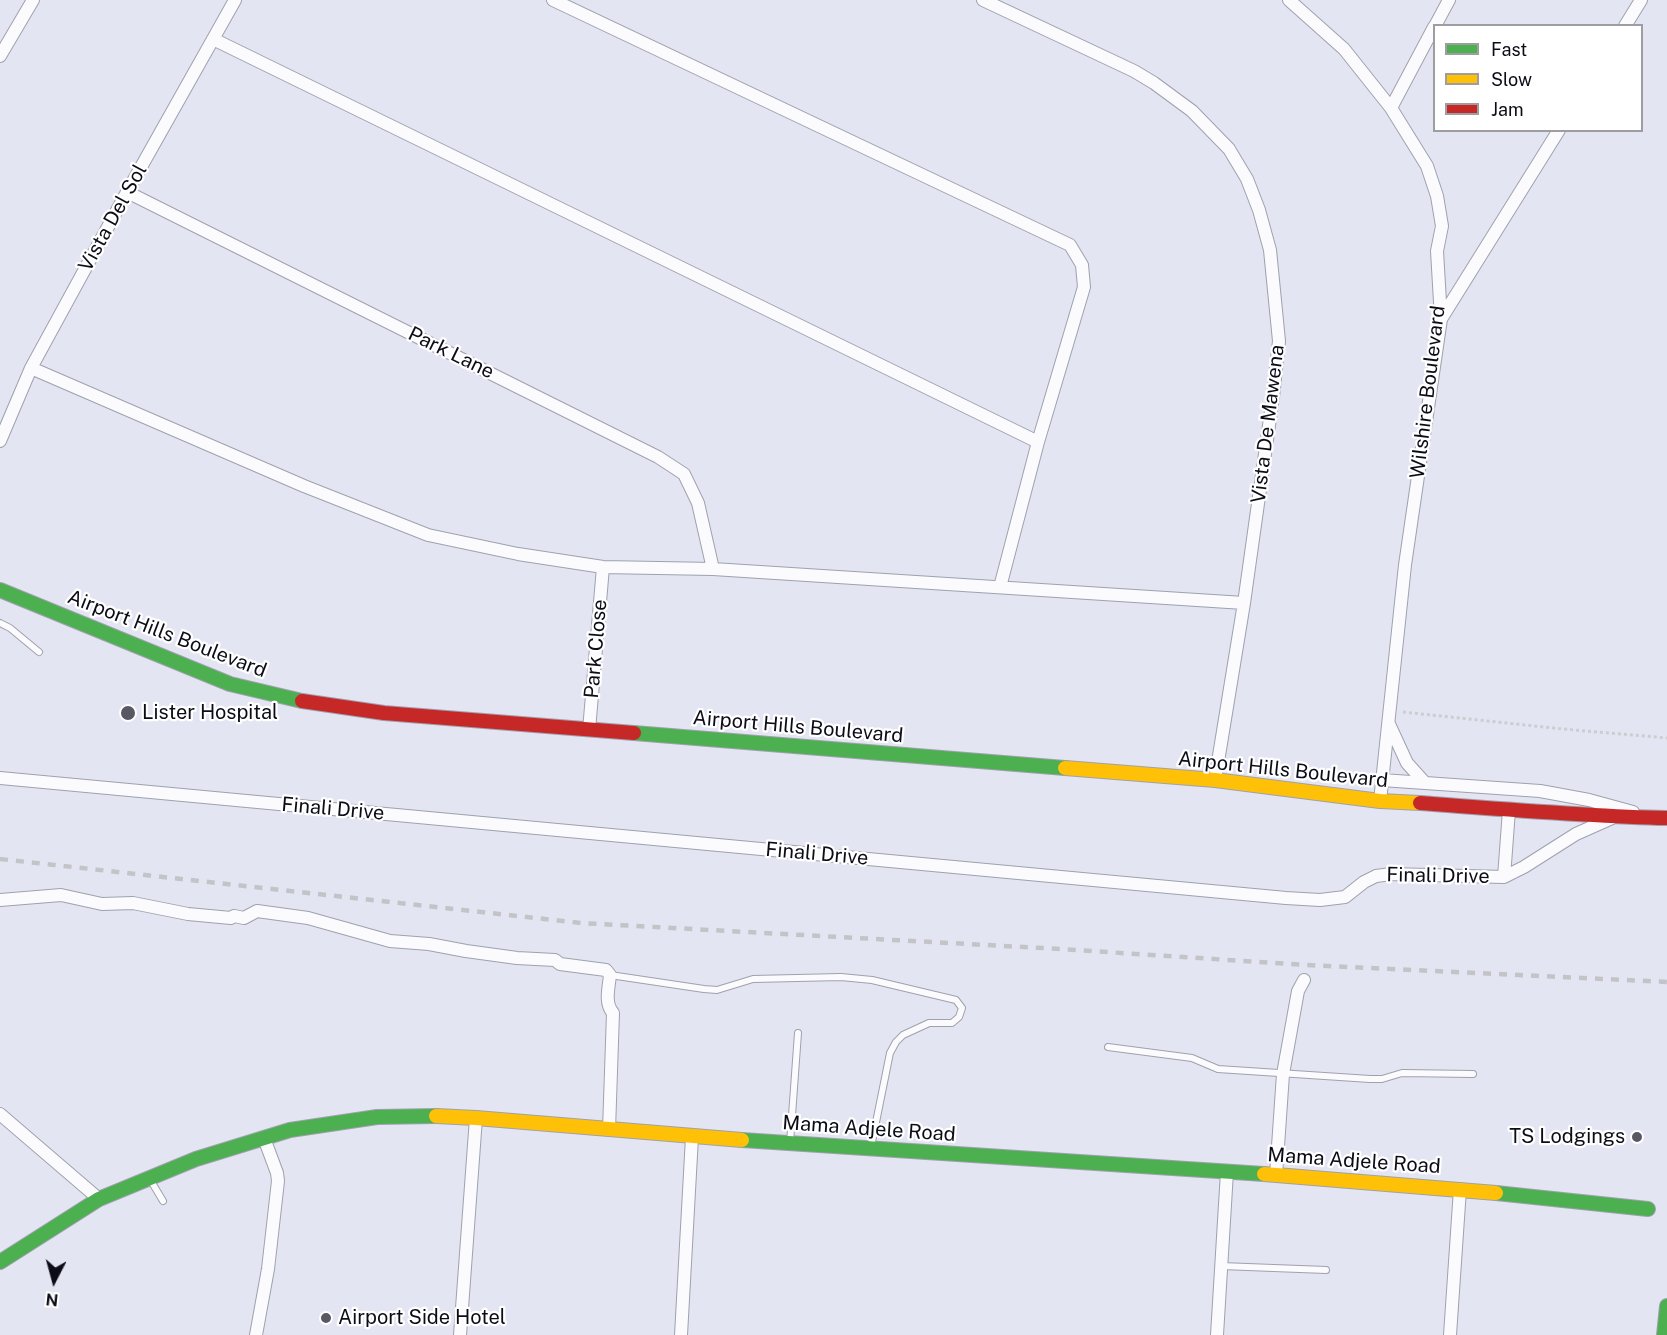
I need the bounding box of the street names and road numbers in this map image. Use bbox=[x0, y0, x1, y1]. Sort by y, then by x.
street label: Vista Del Sol bbox=[74, 160, 152, 276]
street label: Wilshire Boulevard bbox=[1405, 304, 1451, 480]
street label: Park Lane bbox=[404, 322, 498, 384]
street label: Vista De Mawena bbox=[1246, 343, 1290, 505]
street label: Airport Hills Boulevard bbox=[64, 585, 270, 683]
street label: Park Close bbox=[580, 598, 612, 700]
street label: Airport Hills Boulevard bbox=[692, 706, 904, 748]
street label: Airport Hills Boulevard bbox=[1177, 747, 1389, 793]
street label: Finali Drive bbox=[281, 793, 385, 825]
street label: Finali Drive bbox=[765, 838, 869, 870]
street label: Finali Drive bbox=[1386, 863, 1490, 889]
street label: Mama Adjele Road bbox=[782, 1111, 956, 1147]
street label: Mama Adjele Road bbox=[1267, 1143, 1441, 1179]

